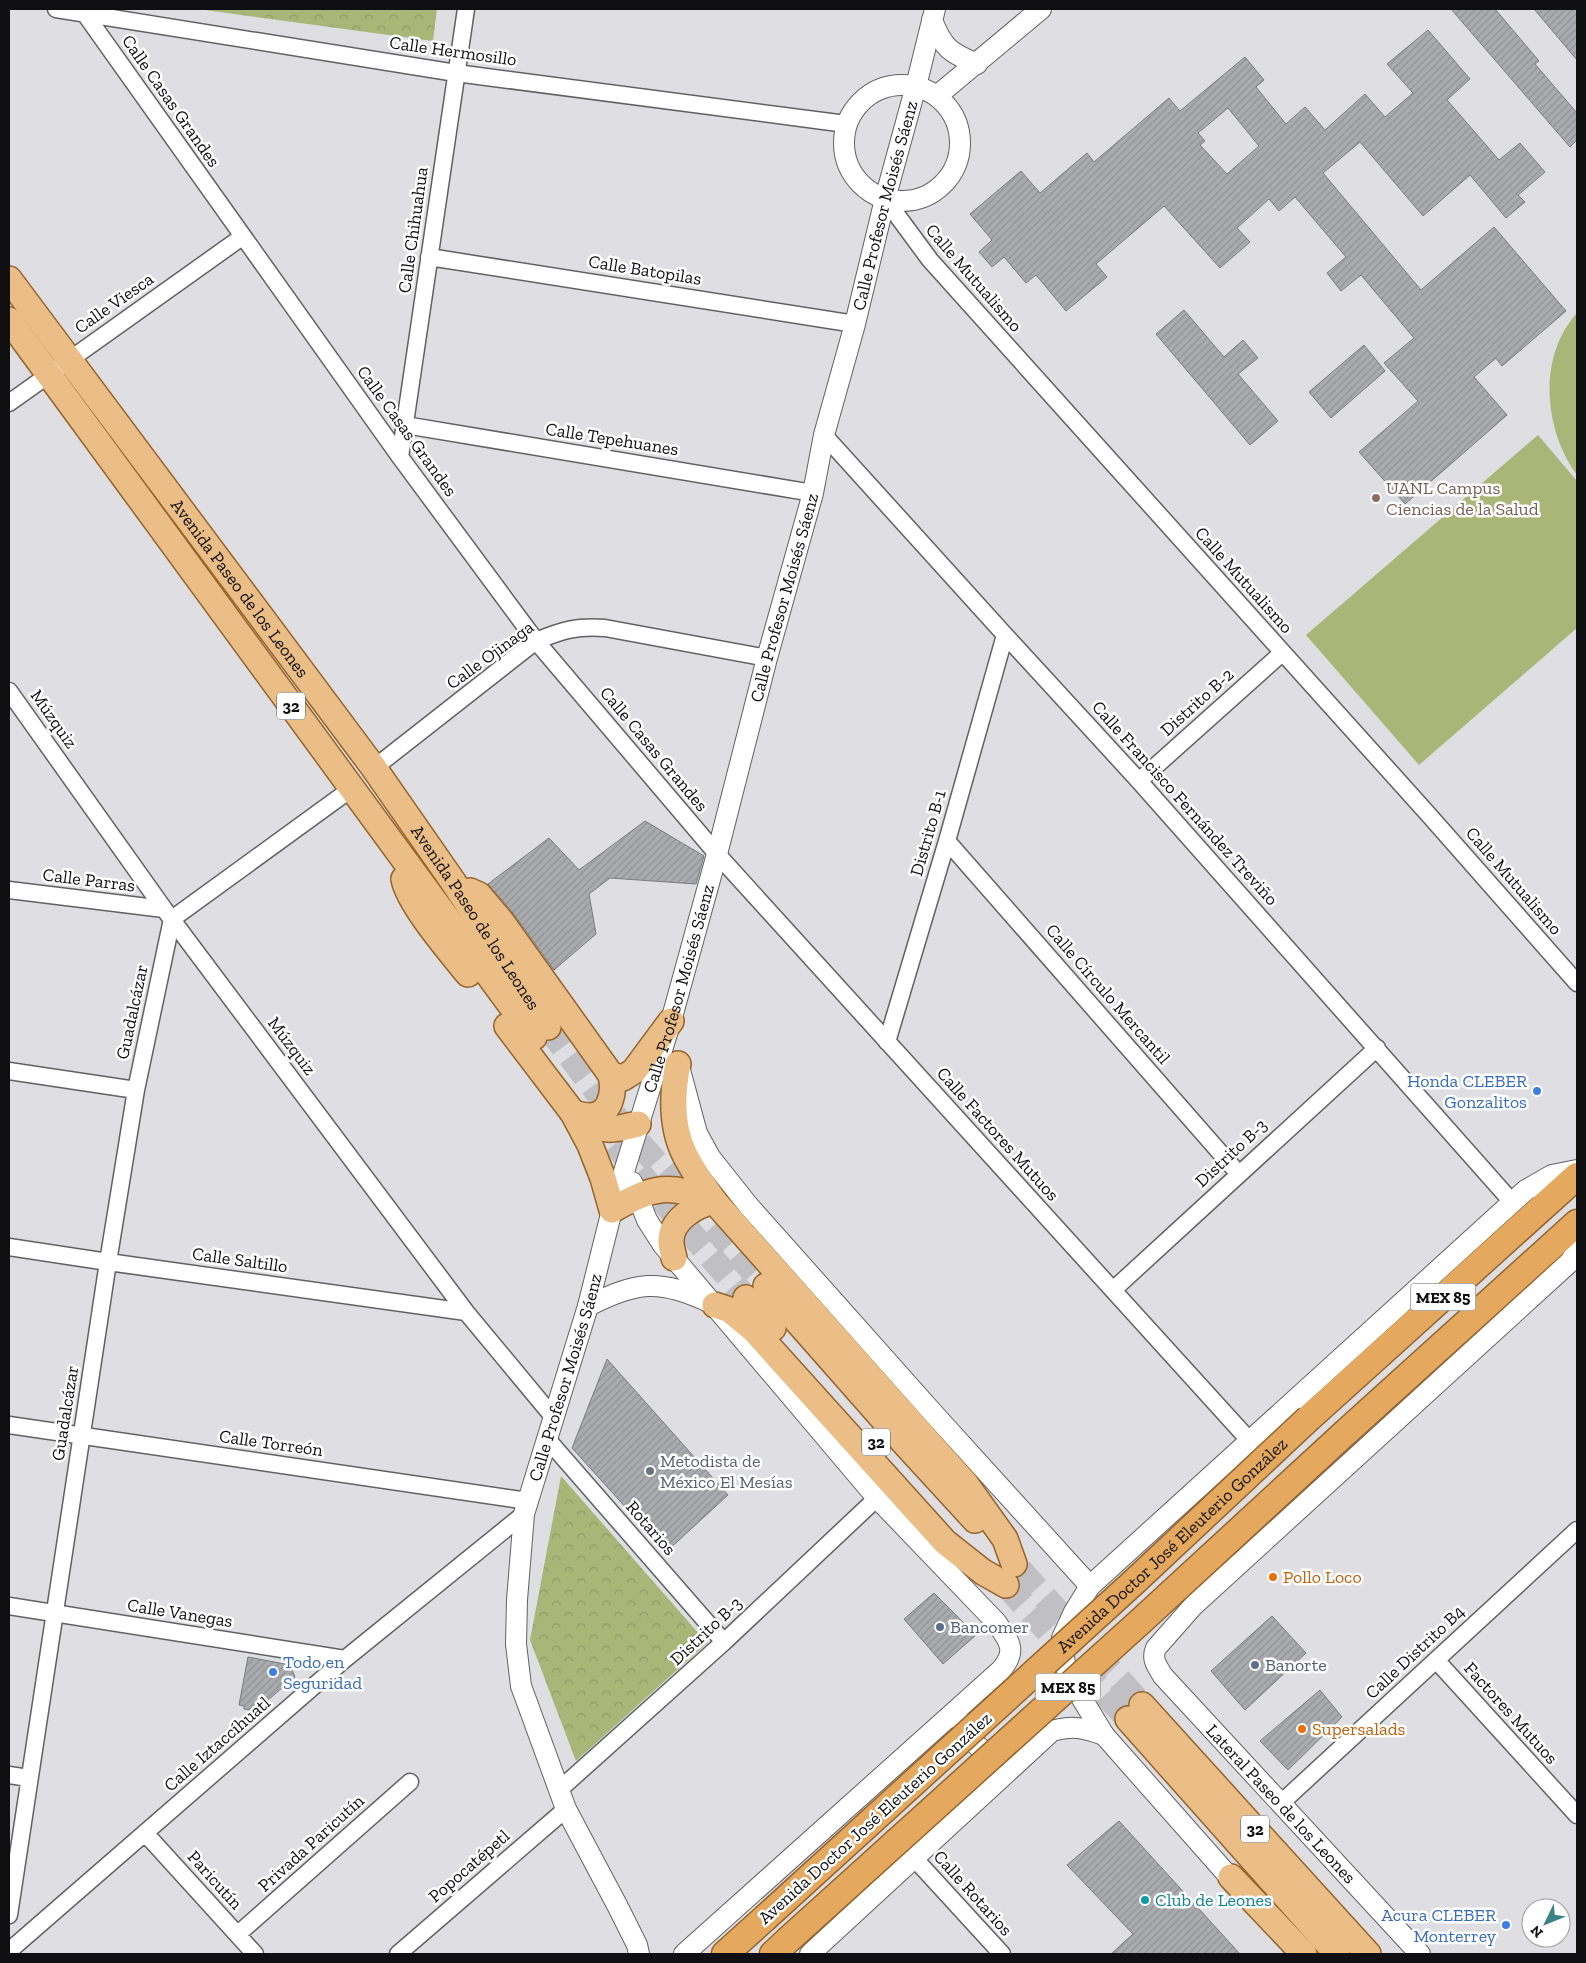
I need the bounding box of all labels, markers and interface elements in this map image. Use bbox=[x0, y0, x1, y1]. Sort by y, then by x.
street label: Calle Casas Grandes bbox=[117, 31, 225, 172]
street label: Calle Hermosillo bbox=[388, 31, 518, 71]
street label: Calle Profesor Moisés Sáenz bbox=[848, 98, 922, 313]
street label: Calle Chihuahua bbox=[393, 165, 433, 294]
street label: Calle Mutualismo bbox=[921, 219, 1027, 337]
street label: Calle Batopilas bbox=[587, 250, 703, 290]
street label: Calle Viesca bbox=[70, 268, 158, 338]
street label: Calle Casas Grandes bbox=[352, 361, 462, 501]
street label: Calle Tepehuanes bbox=[544, 418, 680, 460]
place label: UANL Campus Ciencias de la Salud bbox=[1386, 477, 1539, 520]
street label: Calle Profesor Moisés Sáenz bbox=[745, 491, 823, 704]
marker: UANL Campus Ciencias de la Salud bbox=[1370, 492, 1382, 504]
street label: Avenida Paseo de los Leones bbox=[166, 495, 314, 682]
street label: Calle Mutualismo bbox=[1190, 522, 1298, 638]
street label: Calle Ojinaga bbox=[442, 616, 538, 694]
street label: Distrito B-2 bbox=[1156, 663, 1238, 741]
street label: Calle Casas Grandes bbox=[595, 682, 713, 816]
street label: Múzquiz bbox=[26, 685, 82, 753]
road number: 32 bbox=[277, 692, 305, 719]
street label: Calle Francisco Fernández Treviño bbox=[1087, 696, 1283, 910]
street label: Distrito B-1 bbox=[905, 787, 951, 879]
street label: Avenida Paseo de los Leones bbox=[406, 821, 545, 1014]
street label: Calle Mutualismo bbox=[1461, 822, 1567, 940]
street label: Calle Parras bbox=[41, 863, 137, 897]
street label: Calle Profesor Moisés Sáenz bbox=[638, 882, 719, 1096]
street label: Calle Círculo Mercantil bbox=[1041, 919, 1175, 1069]
street label: Guadalcázar bbox=[111, 963, 153, 1061]
street label: Múzquiz bbox=[263, 1013, 321, 1079]
street label: Calle Factores Mutuos bbox=[932, 1062, 1064, 1206]
place label: Honda CLEBER Gonzalitos bbox=[1407, 1070, 1527, 1113]
marker: Honda CLEBER Gonzalitos bbox=[1531, 1085, 1543, 1097]
street label: Distrito B-3 bbox=[1190, 1114, 1272, 1192]
street label: Calle Saltillo bbox=[191, 1242, 289, 1278]
street label: Calle Profesor Moisés Sáenz bbox=[524, 1271, 607, 1484]
road number: MEX 85 bbox=[1410, 1284, 1476, 1310]
street label: Guadalcázar bbox=[47, 1364, 83, 1462]
street label: Calle Torreón bbox=[218, 1425, 325, 1461]
road number: 32 bbox=[862, 1428, 890, 1455]
street label: Avenida Doctor José Eleuterio González bbox=[1052, 1433, 1292, 1658]
place label: Metodista de México El Mesías bbox=[660, 1450, 793, 1493]
marker: Metodista de México El Mesías bbox=[644, 1465, 656, 1477]
street label: Rotarios bbox=[621, 1496, 681, 1560]
place label: Pollo Loco bbox=[1283, 1566, 1362, 1588]
marker: Pollo Loco bbox=[1267, 1571, 1279, 1583]
street label: Distrito B-3 bbox=[665, 1592, 747, 1670]
street label: Calle Vanegas bbox=[126, 1594, 234, 1632]
street label: Calle Distrito B4 bbox=[1361, 1600, 1469, 1704]
place label: Bancomer bbox=[950, 1616, 1029, 1638]
marker: Bancomer bbox=[934, 1621, 946, 1633]
place label: Todo en Seguridad bbox=[283, 1651, 362, 1694]
place label: Banorte bbox=[1265, 1654, 1327, 1676]
street label: Factores Mutuos bbox=[1459, 1657, 1563, 1769]
marker: Banorte bbox=[1249, 1659, 1261, 1671]
marker: Todo en Seguridad bbox=[267, 1666, 279, 1678]
road number: MEX 85 bbox=[1036, 1674, 1100, 1700]
street label: Calle Iztaccíhuatl bbox=[159, 1692, 275, 1796]
street label: Avenida Doctor José Eleuterio González bbox=[754, 1707, 996, 1929]
place label: Supersalads bbox=[1312, 1718, 1406, 1740]
street label: Lateral Paseo de los Leones bbox=[1201, 1720, 1361, 1888]
marker: Supersalads bbox=[1296, 1723, 1308, 1735]
street label: Privada Paricutín bbox=[253, 1789, 369, 1896]
road number: 32 bbox=[1241, 1816, 1269, 1842]
street label: Popocatépetl bbox=[424, 1825, 514, 1907]
street label: Paricutín bbox=[183, 1846, 248, 1915]
street label: Calle Rotarios bbox=[929, 1846, 1017, 1940]
place label: Club de Leones bbox=[1155, 1889, 1272, 1911]
marker: Club de Leones bbox=[1139, 1894, 1151, 1906]
north arrow bbox=[1521, 1898, 1571, 1948]
place label: Acura CLEBER Monterrey bbox=[1381, 1904, 1497, 1947]
marker: Acura CLEBER Monterrey bbox=[1500, 1919, 1512, 1931]
text: N bbox=[1527, 1922, 1547, 1941]

